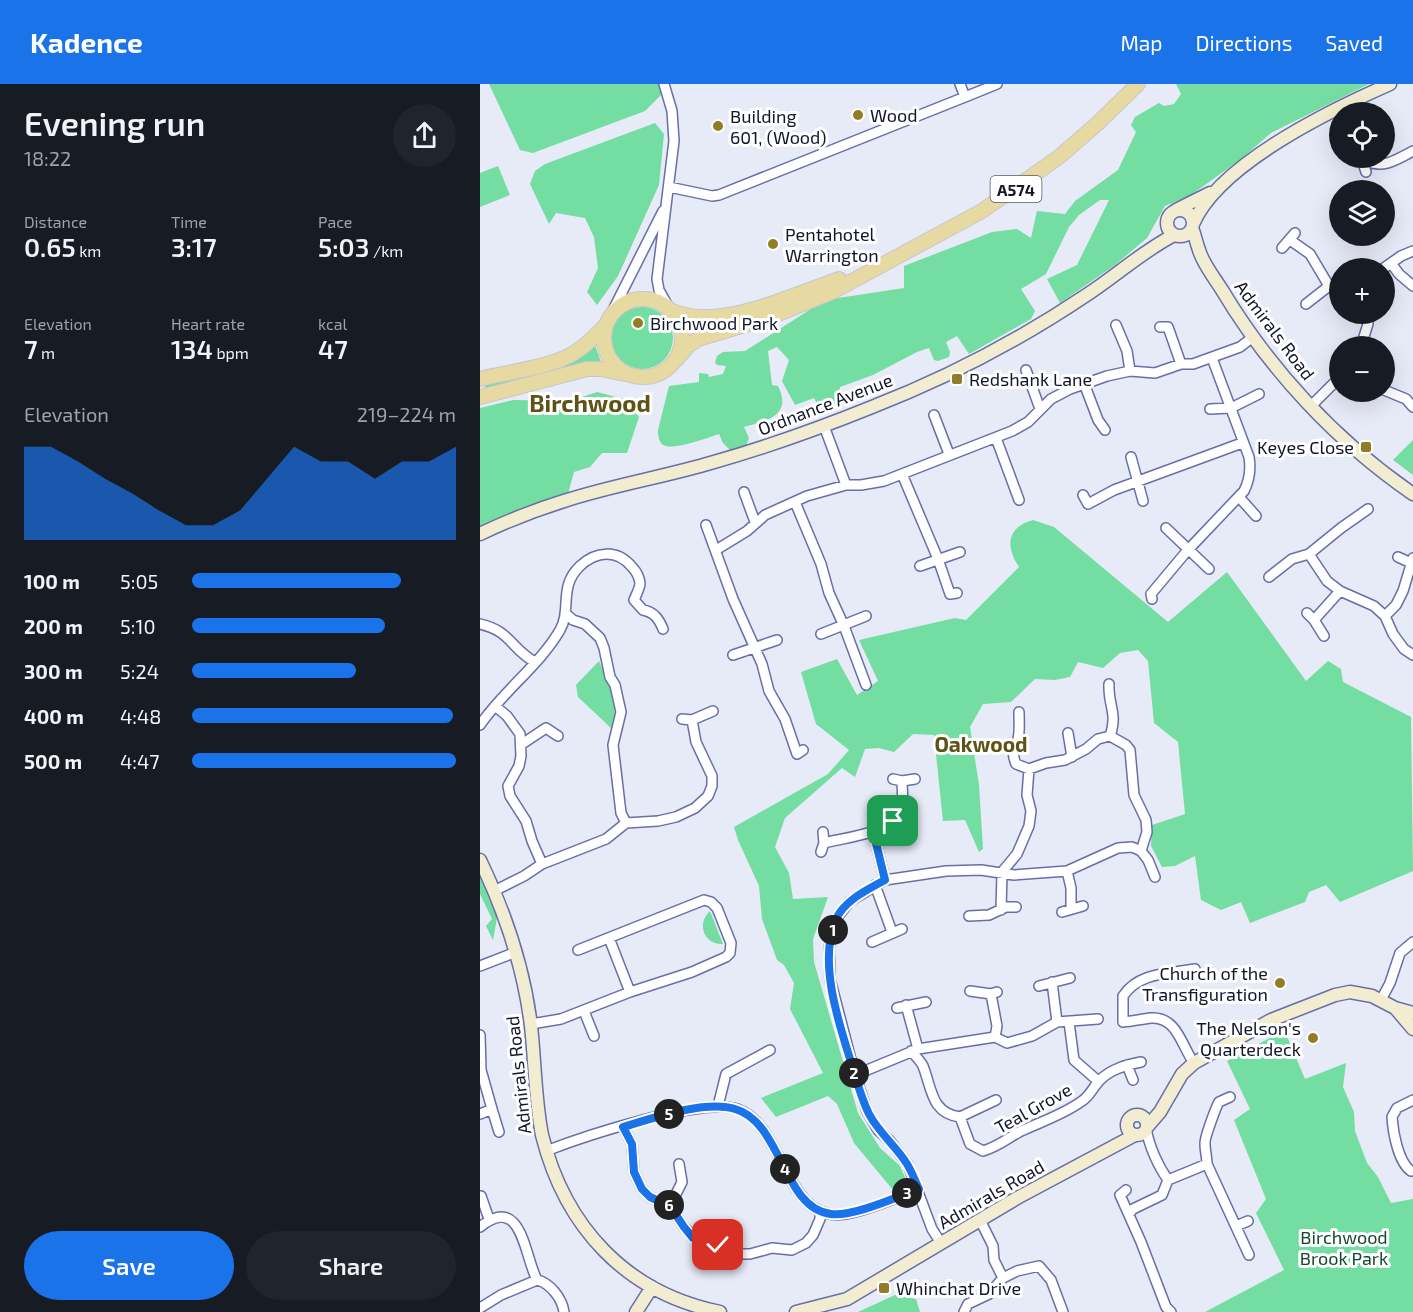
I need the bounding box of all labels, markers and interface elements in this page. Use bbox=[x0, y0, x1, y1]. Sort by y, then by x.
text: Kadence bbox=[30, 25, 143, 59]
text: Map bbox=[1120, 30, 1163, 55]
text: Directions bbox=[1196, 30, 1292, 55]
text: Saved bbox=[1325, 30, 1383, 55]
map controls bbox=[1329, 102, 1395, 402]
button: locate bbox=[1329, 102, 1395, 168]
text: Evening run bbox=[24, 103, 205, 143]
button: share bbox=[393, 104, 456, 167]
place label: Wood bbox=[870, 104, 918, 126]
place label: Building 601, (Wood) bbox=[730, 105, 826, 148]
marker: Wood bbox=[851, 108, 865, 122]
marker: Building 601, (Wood) bbox=[711, 119, 725, 133]
text: 18:22 bbox=[24, 146, 71, 170]
road number: A574 bbox=[990, 176, 1042, 202]
button: layers bbox=[1329, 180, 1395, 246]
text: Distance bbox=[24, 212, 87, 231]
text: Time bbox=[171, 212, 207, 231]
text: Pace bbox=[318, 212, 352, 231]
place label: Pentahotel Warrington bbox=[785, 223, 879, 266]
text: 0.65 bbox=[24, 231, 76, 262]
text: 3:17 bbox=[171, 231, 216, 262]
text: 5:03 bbox=[318, 231, 369, 262]
marker: Pentahotel Warrington bbox=[766, 237, 780, 251]
text: km bbox=[76, 241, 101, 260]
text: /km bbox=[369, 241, 403, 260]
button: + bbox=[1329, 258, 1395, 324]
street label: Admirals Road bbox=[1230, 276, 1320, 384]
place label: Birchwood Park bbox=[650, 312, 778, 334]
text: Elevation bbox=[24, 314, 92, 333]
text: Heart rate bbox=[171, 314, 245, 333]
text: kcal bbox=[318, 314, 347, 333]
marker: Birchwood Park bbox=[631, 316, 645, 330]
text: 7 bbox=[24, 333, 38, 364]
text: 134 bbox=[171, 333, 213, 364]
text: 47 bbox=[318, 333, 348, 364]
button: − bbox=[1329, 336, 1395, 402]
text: m bbox=[38, 343, 55, 362]
text: bpm bbox=[213, 343, 249, 362]
street label: Ordnance Avenue bbox=[755, 368, 895, 440]
place label: Redshank Lane bbox=[969, 368, 1092, 390]
marker: Redshank Lane bbox=[950, 372, 964, 386]
district label: Birchwood bbox=[529, 388, 651, 417]
text: Elevation bbox=[24, 402, 109, 426]
text: 219–224 m bbox=[357, 402, 456, 426]
place label: Keyes Close bbox=[1257, 436, 1354, 458]
marker: Keyes Close bbox=[1359, 440, 1373, 454]
text: 100 m bbox=[24, 569, 80, 593]
text: 5:05 bbox=[120, 569, 158, 593]
text: 200 m bbox=[24, 614, 83, 638]
text: 5:10 bbox=[120, 614, 155, 638]
text: 300 m bbox=[24, 659, 83, 683]
text: 5:24 bbox=[120, 659, 159, 683]
text: 400 m bbox=[24, 704, 84, 728]
text: 4:48 bbox=[120, 704, 161, 728]
district label: Oakwood bbox=[934, 731, 1028, 756]
text: 500 m bbox=[24, 749, 82, 773]
text: 4:47 bbox=[120, 749, 160, 773]
pin bbox=[867, 795, 918, 846]
icon: arrive bbox=[876, 804, 909, 837]
pin: 1 bbox=[818, 915, 848, 945]
text: 1 bbox=[830, 920, 836, 939]
place label: Church of the Transfiguration bbox=[1142, 962, 1268, 1005]
marker: Church of the Transfiguration bbox=[1273, 976, 1287, 990]
street label: Admirals Road bbox=[501, 1015, 535, 1135]
place label: The Nelson's Quarterdeck bbox=[1196, 1017, 1301, 1060]
marker: The Nelson's Quarterdeck bbox=[1306, 1031, 1320, 1045]
pin: 2 bbox=[839, 1058, 869, 1088]
text: 2 bbox=[849, 1063, 859, 1082]
street label: Teal Grove bbox=[991, 1078, 1075, 1138]
pin: 5 bbox=[654, 1099, 684, 1129]
text: 5 bbox=[665, 1104, 673, 1123]
pin: 4 bbox=[770, 1154, 800, 1184]
street label: Admirals Road bbox=[934, 1155, 1048, 1233]
text: 4 bbox=[780, 1159, 790, 1178]
pin: 3 bbox=[892, 1178, 922, 1208]
text: 3 bbox=[902, 1183, 912, 1202]
pin: 6 bbox=[654, 1190, 684, 1220]
text: 6 bbox=[664, 1195, 674, 1214]
pin bbox=[692, 1219, 743, 1270]
park label: Birchwood Brook Park bbox=[1300, 1226, 1388, 1269]
icon: check bbox=[701, 1228, 734, 1261]
button: Save bbox=[24, 1231, 234, 1300]
button: Share bbox=[246, 1231, 456, 1300]
place label: Whinchat Drive bbox=[896, 1277, 1021, 1299]
marker: Whinchat Drive bbox=[877, 1281, 891, 1295]

